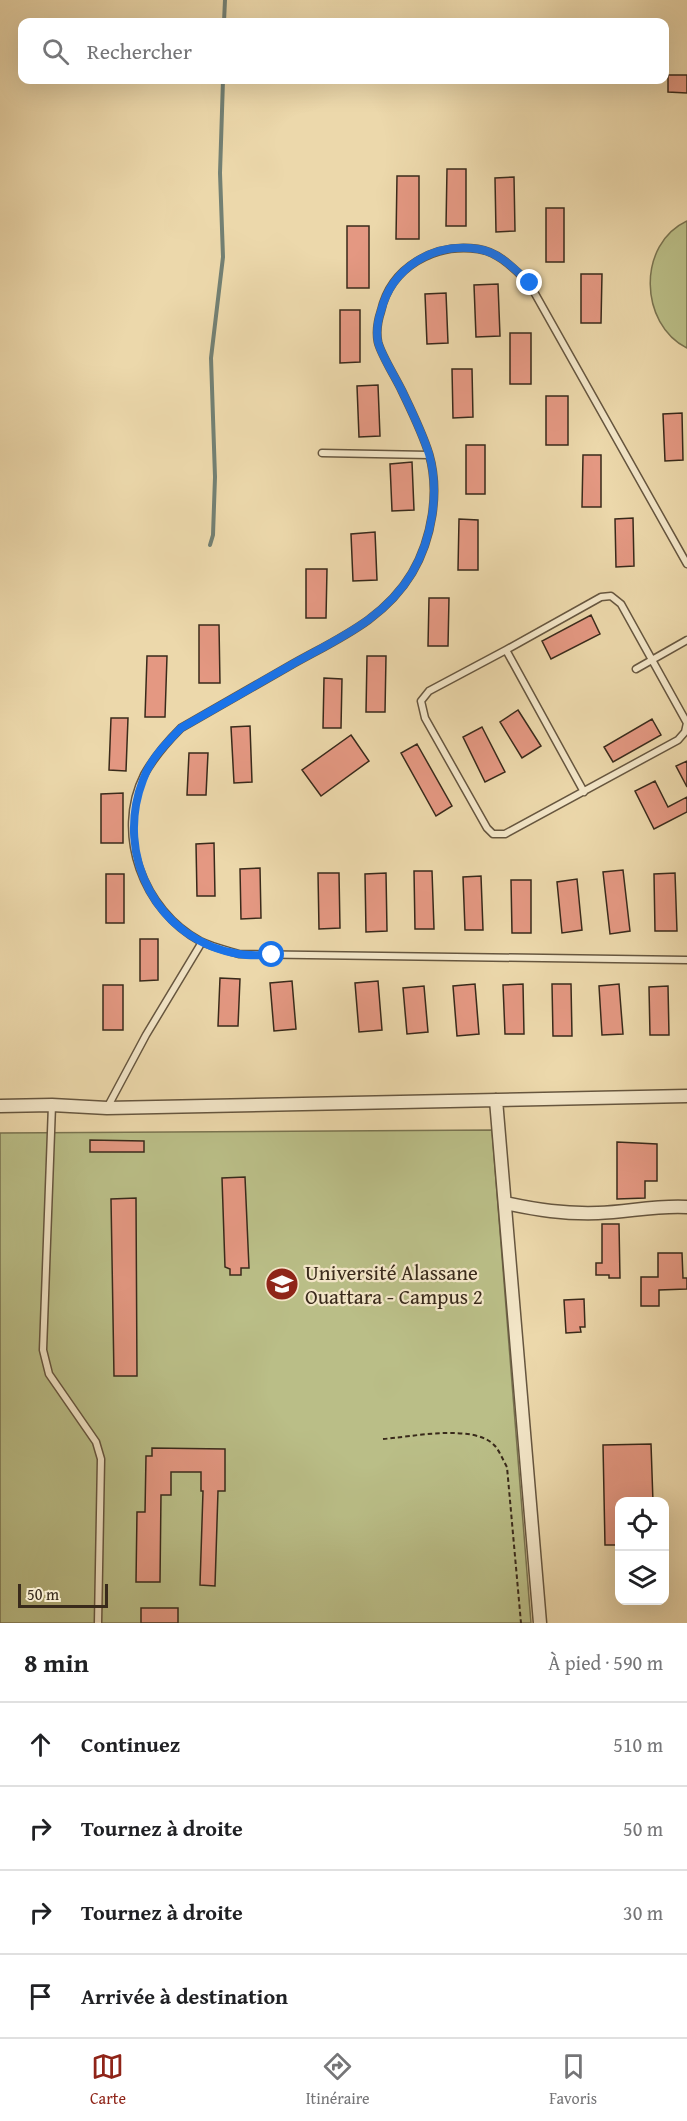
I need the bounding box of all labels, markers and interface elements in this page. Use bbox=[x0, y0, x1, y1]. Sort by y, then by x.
search box bbox=[18, 18, 669, 84]
icon: search bbox=[39, 35, 72, 68]
text: Rechercher bbox=[87, 35, 192, 67]
route end bbox=[516, 269, 542, 295]
route start bbox=[258, 941, 284, 967]
place label: Université Alassane Ouattara - Campus 2 bbox=[305, 1257, 483, 1312]
school or university icon: Université Alassane Ouattara - Campus 2 bbox=[264, 1266, 300, 1302]
map controls bbox=[615, 1497, 669, 1605]
button: locate bbox=[615, 1497, 669, 1551]
button: layers bbox=[615, 1551, 669, 1605]
scale bar bbox=[18, 1581, 108, 1608]
text: 50 m bbox=[27, 1582, 59, 1606]
text: 8 min bbox=[24, 1643, 89, 1682]
text: À pied · 590 m bbox=[548, 1648, 663, 1677]
icon: ahead bbox=[24, 1728, 57, 1761]
text: Continuez bbox=[81, 1728, 180, 1760]
text: 510 m bbox=[613, 1730, 663, 1759]
icon: right bbox=[24, 1812, 57, 1845]
text: Tournez à droite bbox=[81, 1812, 243, 1844]
text: 50 m bbox=[623, 1814, 663, 1843]
icon: right bbox=[24, 1896, 57, 1929]
text: Tournez à droite bbox=[81, 1896, 243, 1928]
text: 30 m bbox=[623, 1898, 663, 1927]
icon: arrive bbox=[24, 1980, 57, 2013]
text: Arrivée à destination bbox=[81, 1980, 288, 2012]
tab: Carte bbox=[90, 2050, 126, 2110]
tab: Itinéraire bbox=[306, 2050, 370, 2110]
tab: Favoris bbox=[549, 2050, 597, 2110]

